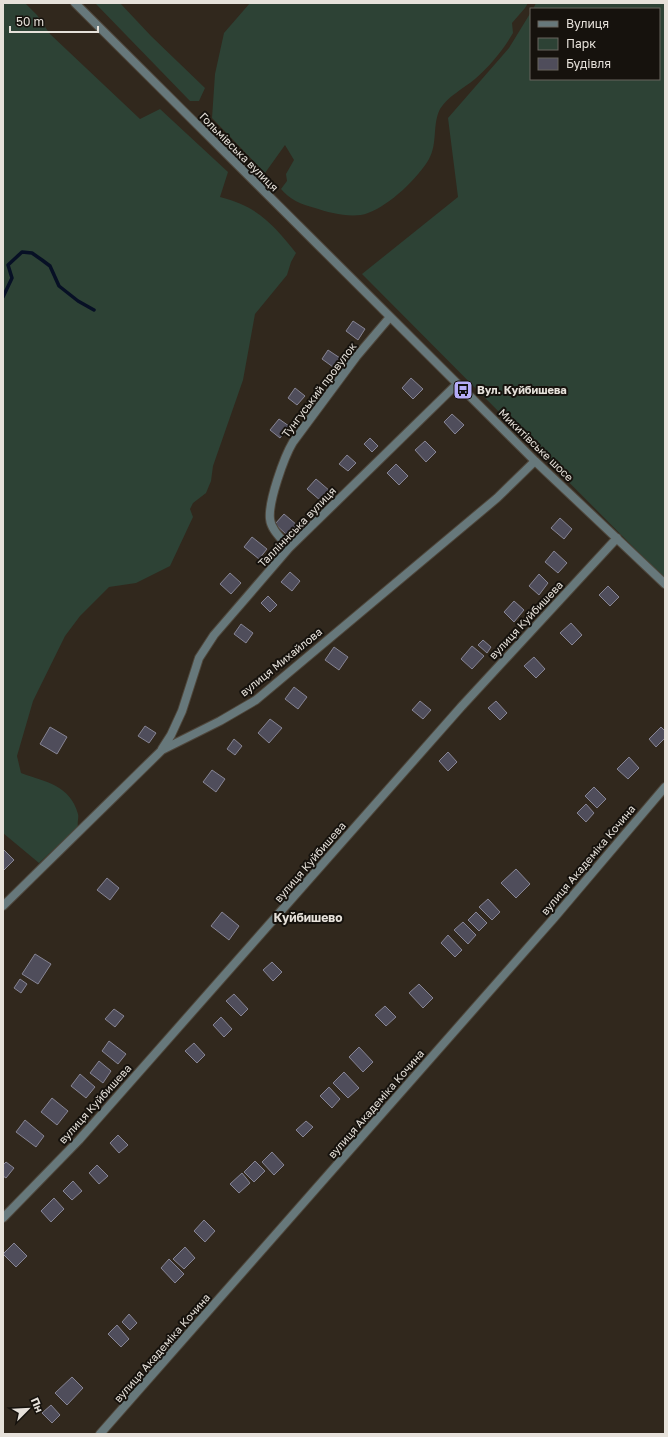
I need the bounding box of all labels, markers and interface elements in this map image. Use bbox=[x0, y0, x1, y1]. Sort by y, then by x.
scale bar bbox=[10, 8, 98, 34]
legend bbox=[530, 8, 660, 80]
text: 50 m bbox=[16, 14, 44, 29]
text: Вулиця bbox=[566, 16, 609, 31]
text: Парк bbox=[566, 36, 596, 51]
text: Будівля bbox=[566, 56, 611, 71]
street label: Гольмівська вулиця bbox=[197, 110, 281, 194]
street label: Тунгуський провулок bbox=[279, 339, 359, 440]
bus stop icon: Вул. Куйбишева bbox=[452, 379, 474, 401]
place label: Вул. Куйбишева bbox=[477, 383, 567, 396]
street label: Микитівське шосе bbox=[496, 406, 576, 484]
street label: Талліннська вулиця bbox=[255, 484, 338, 569]
street label: вулиця Куйбишева bbox=[486, 578, 565, 661]
street label: вулиця Михайлова bbox=[237, 625, 324, 699]
street label: вулиця Академіка Кочина bbox=[538, 802, 638, 917]
street label: вулиця Куйбишева bbox=[271, 819, 348, 904]
district label: Куйбишево bbox=[274, 910, 342, 925]
street label: вулиця Академіка Кочина bbox=[325, 1047, 426, 1161]
street label: вулиця Куйбишева bbox=[56, 1061, 134, 1146]
street label: вулиця Академіка Кочина bbox=[111, 1291, 212, 1405]
north arrow bbox=[8, 1389, 48, 1429]
text: Пн bbox=[29, 1395, 47, 1414]

